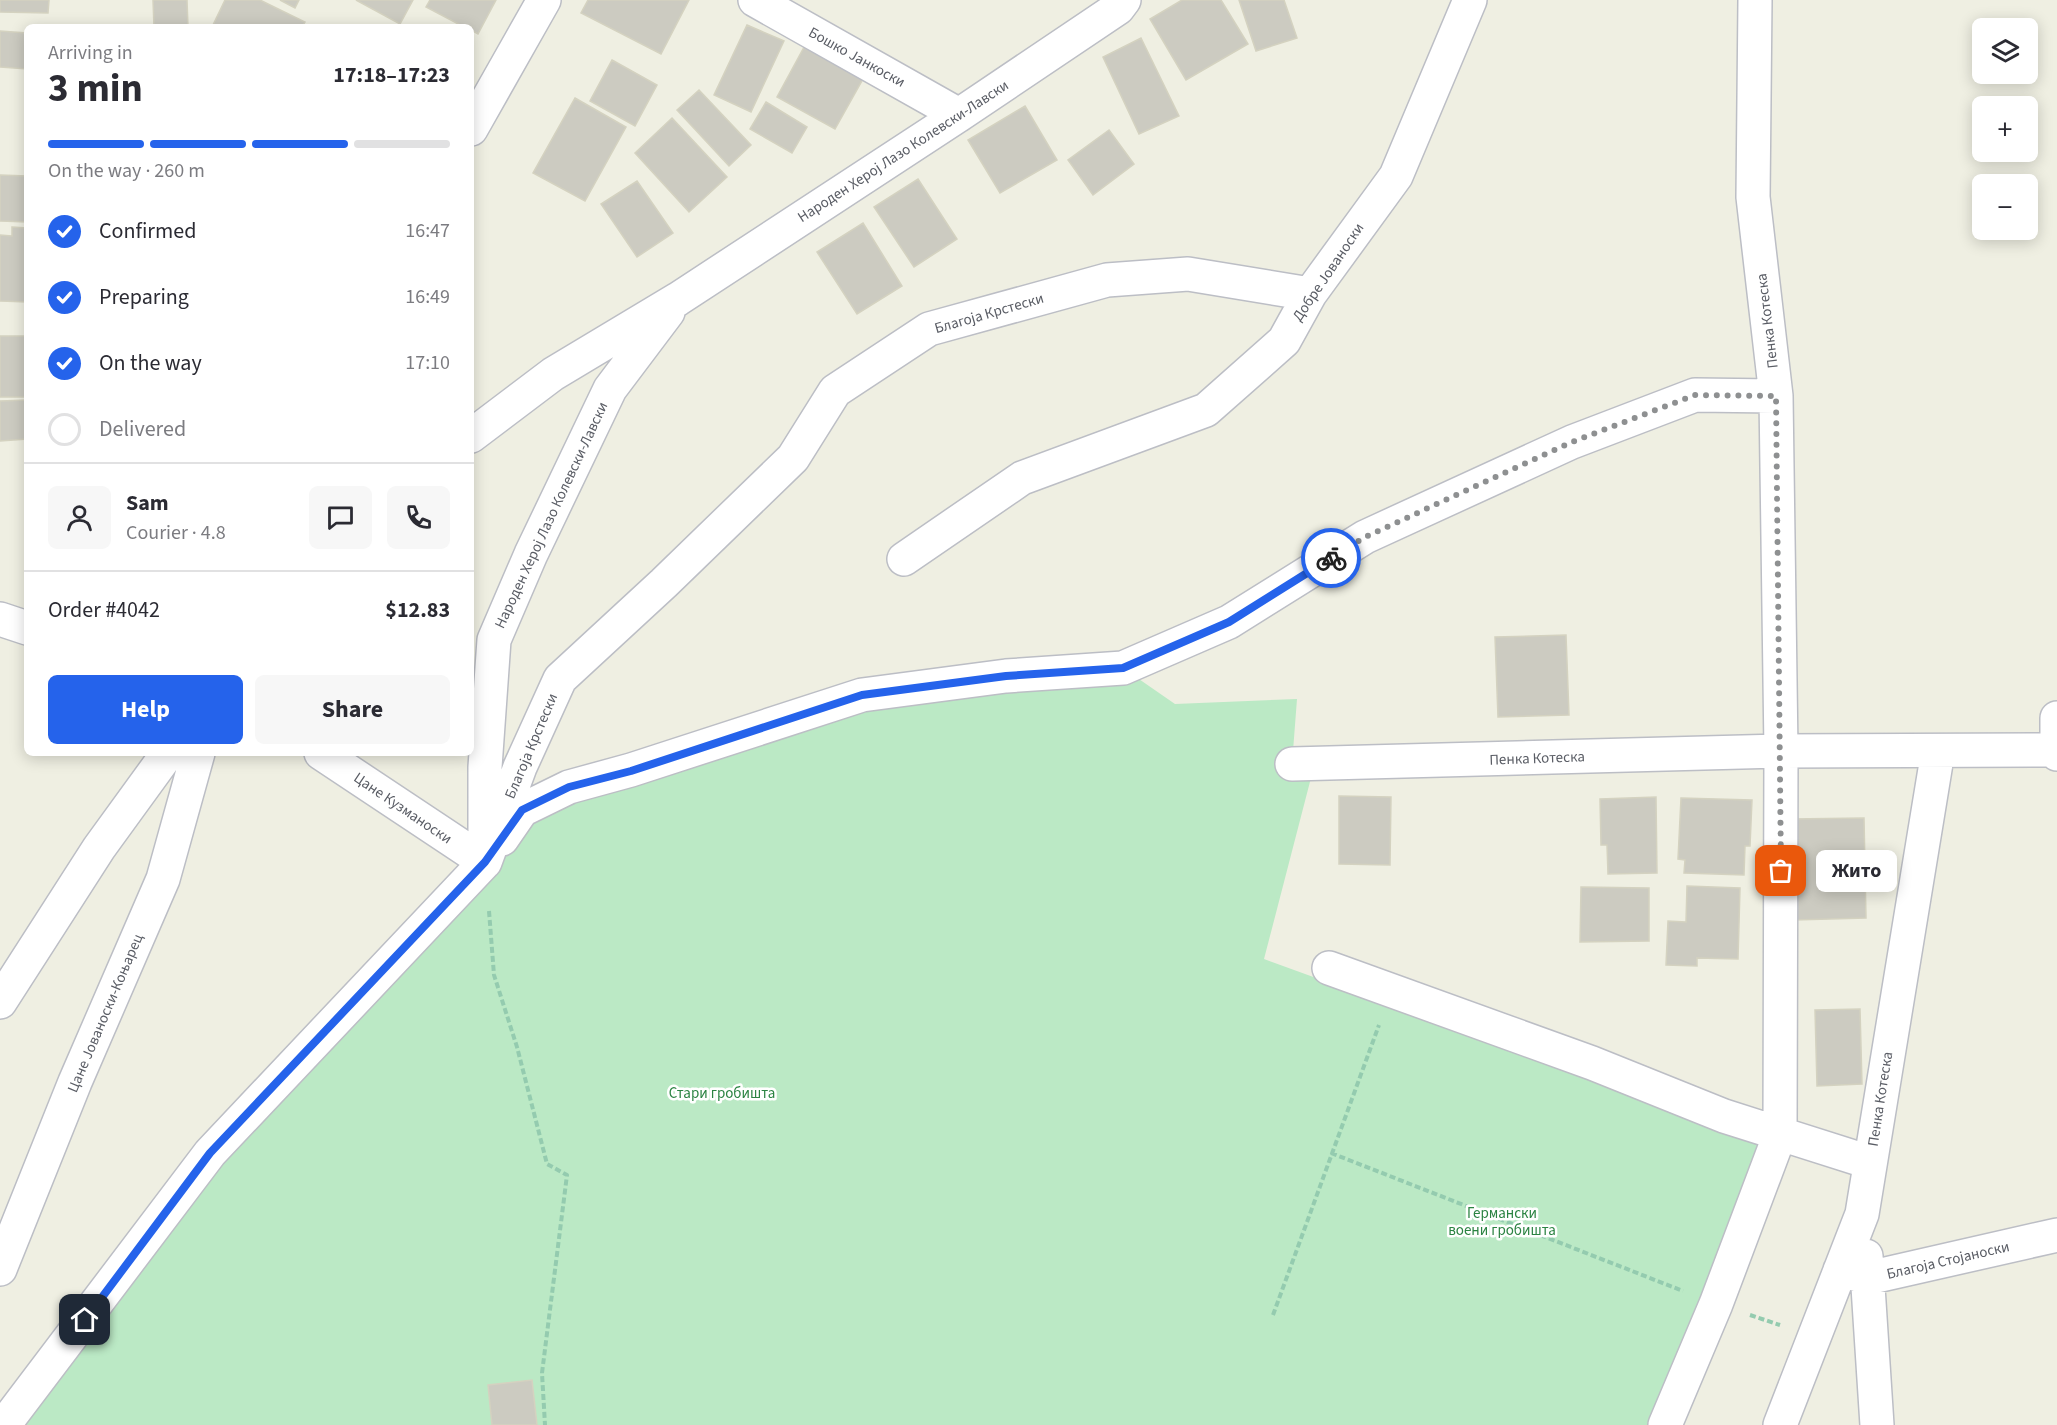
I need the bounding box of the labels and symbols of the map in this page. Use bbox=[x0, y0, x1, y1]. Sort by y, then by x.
street label: Бошко Јанкоски bbox=[805, 22, 909, 93]
street label: Народен Херој Лазо Колевски-Лавски bbox=[794, 75, 1013, 228]
street label: Добре Јованоски bbox=[1288, 219, 1369, 326]
street label: Пенка Котеска bbox=[1751, 272, 1784, 370]
street label: Благоја Крстески bbox=[932, 288, 1046, 339]
street label: Народен Херој Лазо Колевски-Лавски bbox=[490, 398, 613, 632]
courier bbox=[1301, 528, 1361, 588]
street label: Благоја Крстески bbox=[500, 690, 563, 802]
street label: Пенка Котеска bbox=[1489, 746, 1585, 771]
street label: Цане Кузманоски bbox=[349, 768, 456, 849]
pin bbox=[1755, 845, 1806, 896]
callout: Жито bbox=[1817, 850, 1898, 892]
street label: Цане Јованоски-Коњарец bbox=[63, 930, 149, 1096]
street label: Пенка Котеска bbox=[1863, 1050, 1898, 1148]
park label: Стари гробишта bbox=[669, 1083, 775, 1104]
park label: Германски воени гробишта bbox=[1448, 1203, 1556, 1241]
street label: Благоја Стојаноски bbox=[1885, 1236, 2012, 1285]
pin bbox=[59, 1294, 110, 1345]

